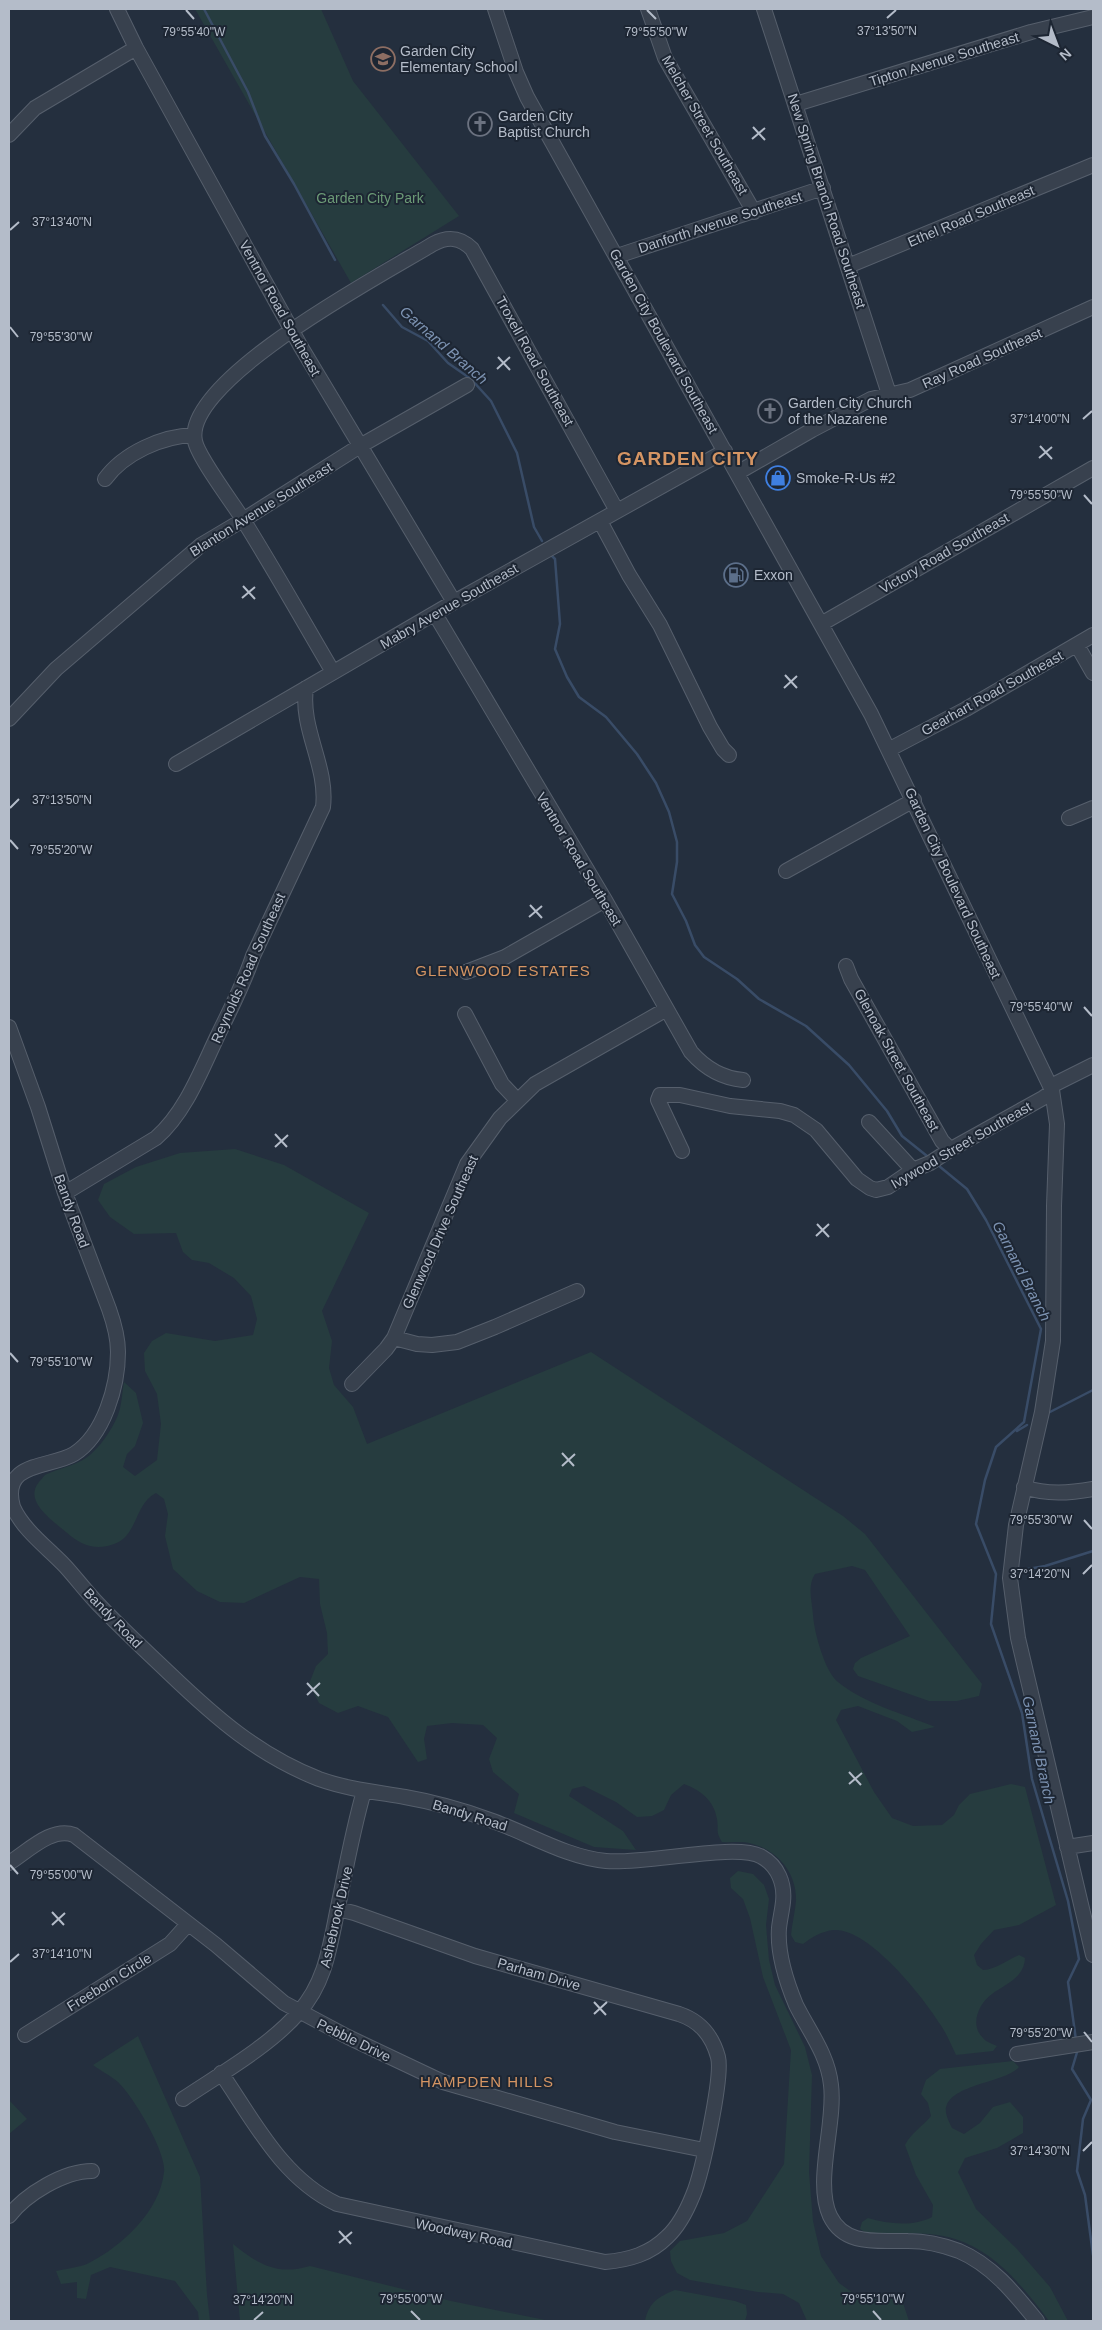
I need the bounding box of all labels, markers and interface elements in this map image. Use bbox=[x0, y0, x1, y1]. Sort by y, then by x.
north arrow bbox=[1032, 20, 1082, 70]
text: 37°13'50"N bbox=[857, 24, 917, 38]
text: 79°55'40"W bbox=[163, 25, 226, 39]
text: 79°55'50"W bbox=[625, 25, 688, 39]
street label: Tipton Avenue Southeast bbox=[867, 29, 1021, 89]
place label: Garden City Elementary School bbox=[400, 43, 518, 75]
text: N bbox=[1057, 45, 1075, 64]
school or university icon: Garden City Elementary School bbox=[370, 46, 396, 72]
street label: Melcher Street Southeast bbox=[659, 53, 751, 197]
street label: New Spring Branch Road Southeast bbox=[785, 92, 869, 311]
place label: Garden City Baptist Church bbox=[498, 108, 590, 140]
church icon: Garden City Baptist Church bbox=[467, 111, 493, 137]
street label: Ethel Road Southeast bbox=[905, 182, 1037, 250]
street label: Danforth Avenue Southeast bbox=[636, 188, 804, 256]
park label: Garden City Park bbox=[316, 190, 425, 206]
text: 37°13'40"N bbox=[32, 215, 92, 229]
street label: Ventnor Road Southeast bbox=[236, 237, 324, 379]
street label: Garden City Boulevard Southeast bbox=[606, 246, 722, 436]
street label: Troxell Road Southeast bbox=[493, 293, 577, 429]
water label: Garnand Branch bbox=[397, 302, 491, 388]
street label: Ray Road Southeast bbox=[920, 324, 1044, 392]
text: 79°55'30"W bbox=[30, 330, 93, 344]
place label: Garden City Church of the Nazarene bbox=[788, 395, 912, 427]
church icon: Garden City Church of the Nazarene bbox=[757, 398, 783, 424]
text: 37°14'00"N bbox=[1010, 412, 1070, 426]
district label: GARDEN CITY bbox=[617, 448, 759, 469]
street label: Blanton Avenue Southeast bbox=[187, 459, 335, 559]
shop icon: Smoke-R-Us #2 bbox=[765, 465, 791, 491]
place label: Smoke-R-Us #2 bbox=[796, 470, 896, 486]
text: 79°55'50"W bbox=[1010, 488, 1073, 502]
street label: Victory Road Southeast bbox=[876, 509, 1012, 597]
street label: Mabry Avenue Southeast bbox=[377, 560, 521, 652]
fuel station icon: Exxon bbox=[723, 562, 749, 588]
place label: Exxon bbox=[754, 567, 793, 583]
street label: Gearhart Road Southeast bbox=[918, 647, 1066, 739]
street label: Garden City Boulevard Southeast bbox=[902, 785, 1004, 981]
street label: Ventnor Road Southeast bbox=[533, 789, 625, 929]
text: 37°13'50"N bbox=[32, 793, 92, 807]
text: 79°55'20"W bbox=[30, 843, 93, 857]
street label: Reynolds Road Southeast bbox=[208, 890, 288, 1046]
district label: GLENWOOD ESTATES bbox=[415, 962, 591, 979]
street label: Glenoak Street Southeast bbox=[851, 986, 943, 1134]
text: 79°55'40"W bbox=[1010, 1000, 1073, 1014]
street label: Ivywood Street Southeast bbox=[888, 1098, 1034, 1192]
street label: Glenwood Drive Southeast bbox=[399, 1153, 481, 1311]
street label: Bandy Road bbox=[51, 1172, 93, 1250]
water label: Garnand Branch bbox=[989, 1218, 1055, 1324]
text: 79°55'10"W bbox=[30, 1355, 93, 1369]
text: 79°55'30"W bbox=[1010, 1513, 1073, 1527]
text: 37°14'20"N bbox=[1010, 1567, 1070, 1581]
street label: Bandy Road bbox=[80, 1585, 146, 1651]
water label: Garnand Branch bbox=[1019, 1694, 1059, 1806]
street label: Bandy Road bbox=[431, 1796, 509, 1834]
street label: Ashebrook Drive bbox=[317, 1865, 355, 1969]
text: 79°55'00"W bbox=[30, 1868, 93, 1882]
text: 37°14'10"N bbox=[32, 1947, 92, 1961]
street label: Freeborn Circle bbox=[64, 1950, 154, 2014]
street label: Parham Drive bbox=[496, 1955, 583, 1994]
street label: Pebble Drive bbox=[314, 2015, 394, 2065]
text: 79°55'20"W bbox=[1010, 2026, 1073, 2040]
district label: HAMPDEN HILLS bbox=[420, 2073, 554, 2090]
text: 37°14'30"N bbox=[1010, 2144, 1070, 2158]
street label: Woodway Road bbox=[414, 2215, 514, 2251]
text: 79°55'00"W bbox=[380, 2292, 443, 2306]
text: 79°55'10"W bbox=[842, 2292, 905, 2306]
text: 37°14'20"N bbox=[233, 2293, 293, 2307]

